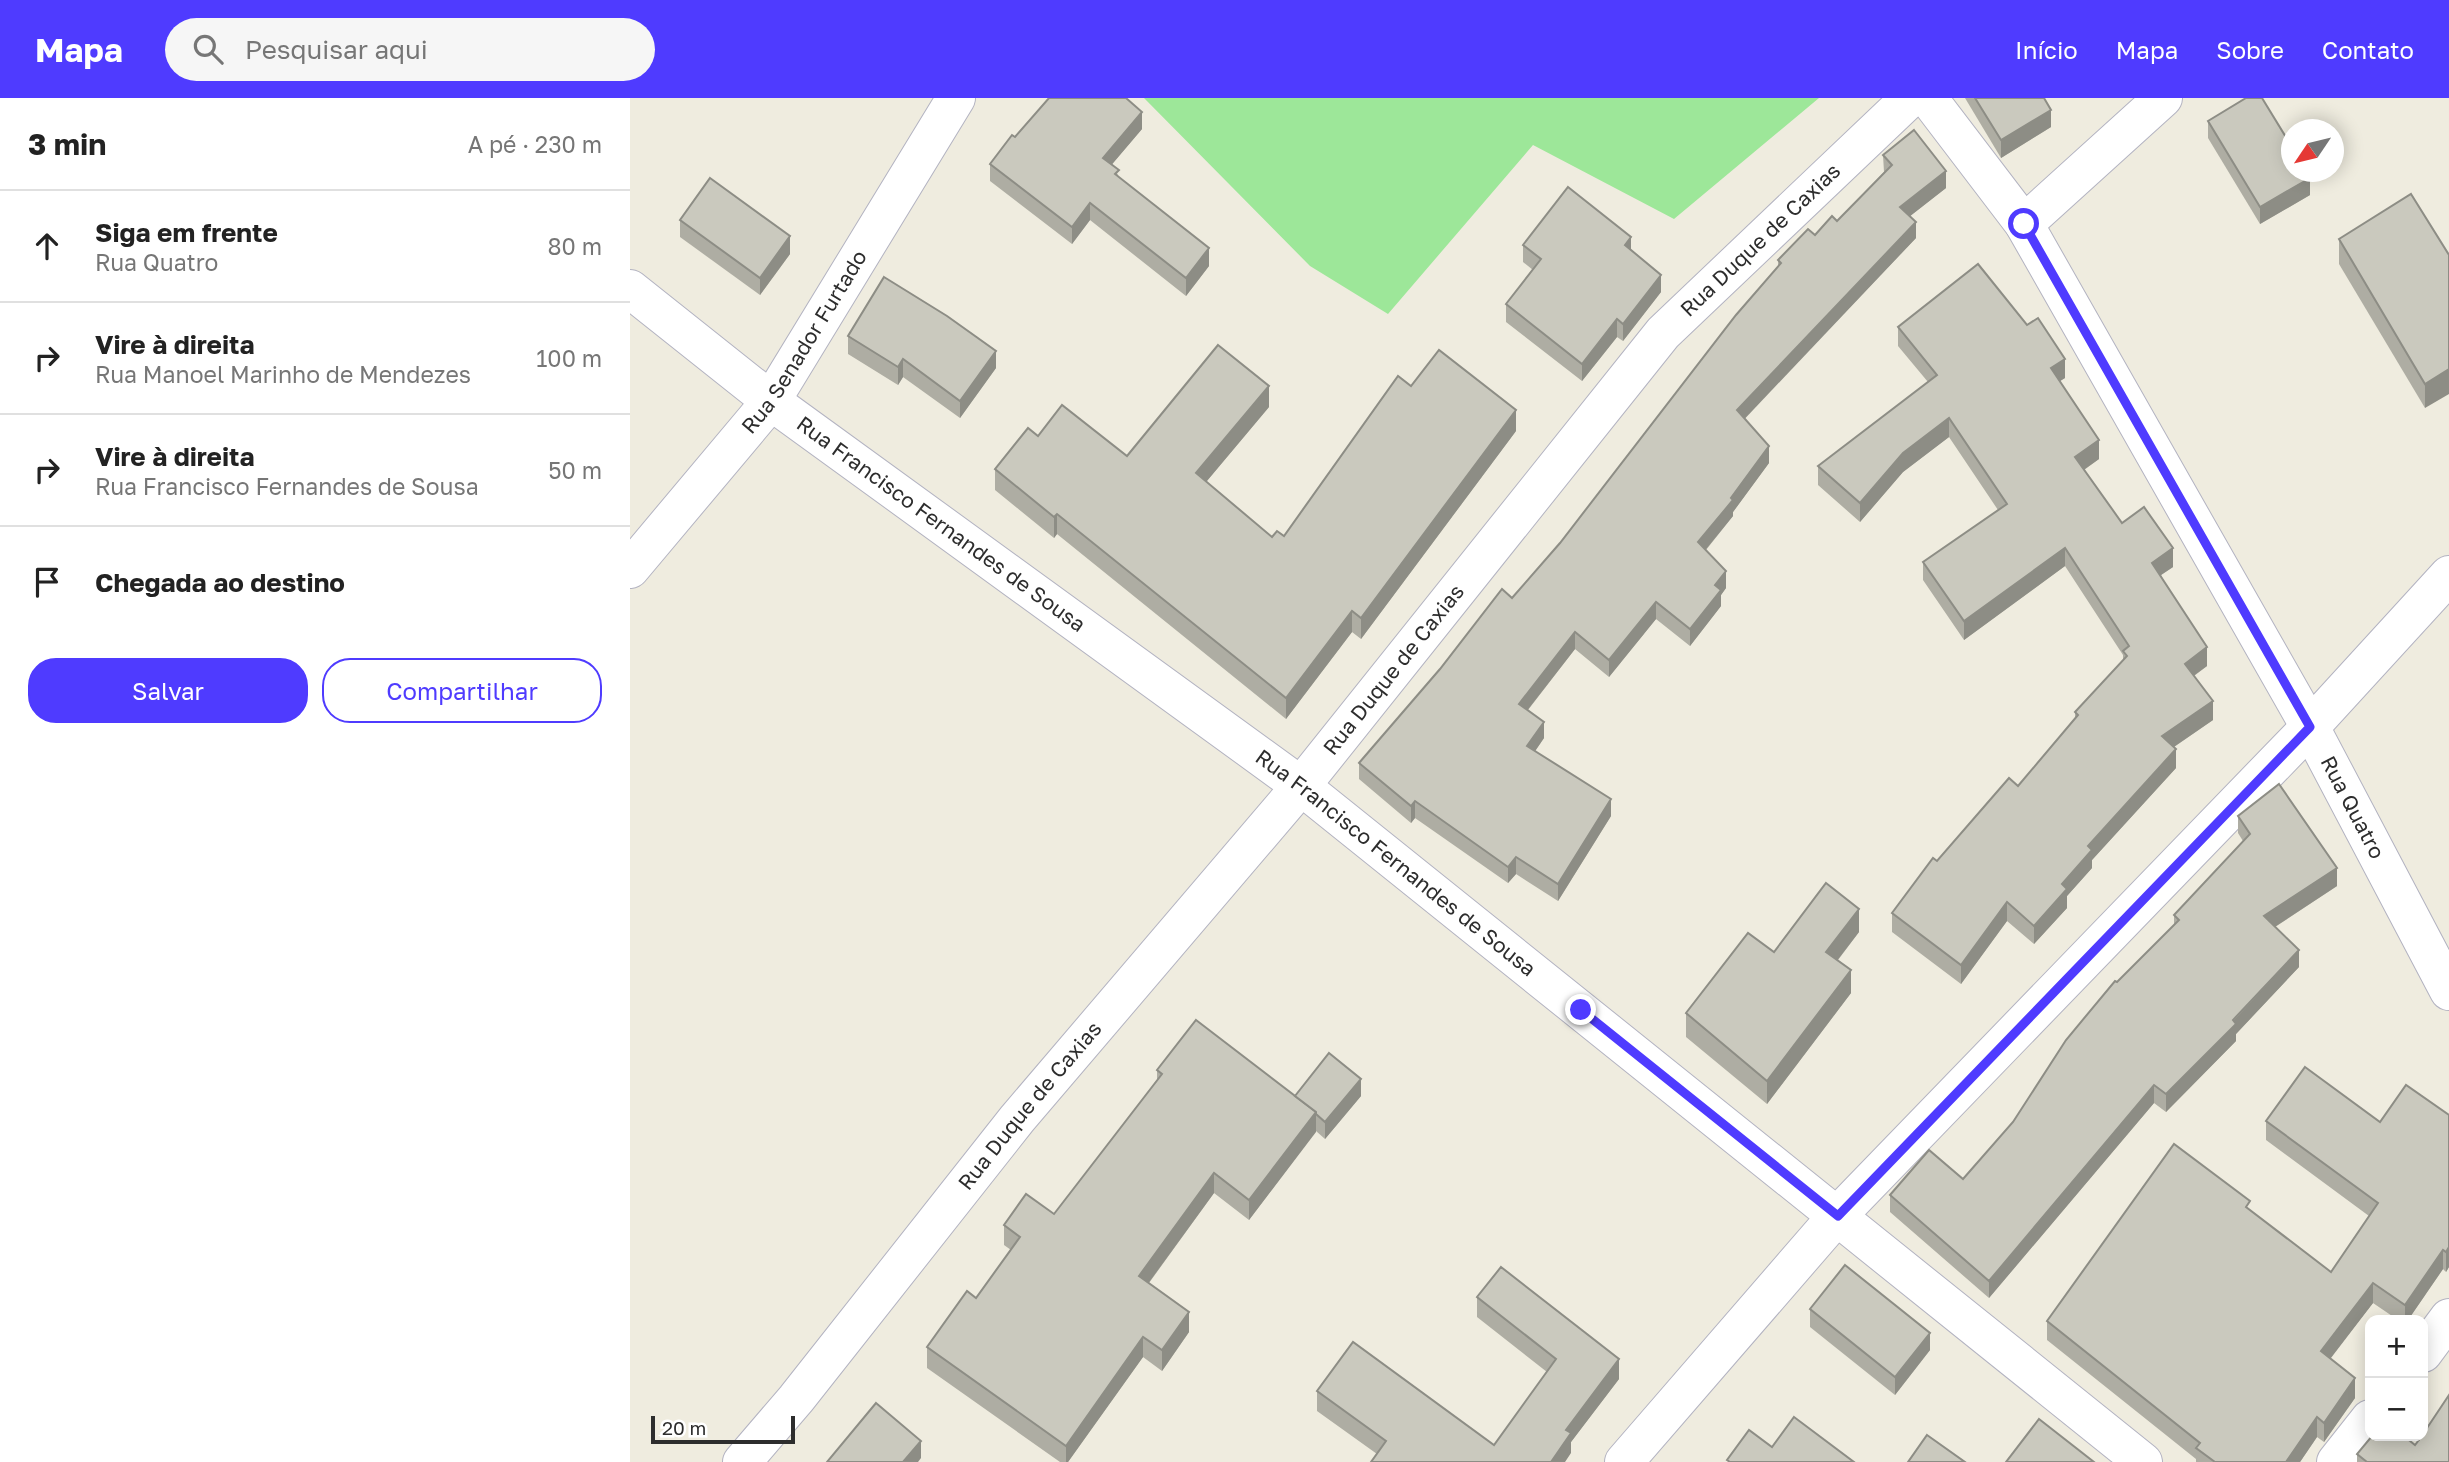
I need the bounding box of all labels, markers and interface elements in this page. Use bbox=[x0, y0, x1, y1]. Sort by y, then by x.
search box bbox=[165, 18, 655, 81]
text: Mapa bbox=[35, 30, 123, 69]
icon: search bbox=[189, 30, 227, 68]
text: Pesquisar aqui bbox=[245, 34, 428, 65]
text: Início bbox=[2015, 35, 2078, 64]
text: Mapa bbox=[2116, 35, 2178, 64]
text: Sobre bbox=[2216, 35, 2284, 64]
text: Contato bbox=[2322, 35, 2414, 64]
north arrow bbox=[2281, 119, 2344, 182]
text: 3 min bbox=[28, 126, 106, 162]
text: A pé · 230 m bbox=[468, 130, 602, 158]
street label: Rua Duque de Caxias bbox=[1675, 157, 1845, 321]
route start bbox=[2008, 208, 2039, 239]
text: Siga em frente bbox=[95, 217, 278, 248]
icon: ahead bbox=[28, 227, 66, 265]
text: 80 m bbox=[548, 232, 602, 260]
street label: Rua Senador Furtado bbox=[735, 245, 872, 438]
text: Rua Quatro bbox=[95, 248, 218, 276]
text: Vire à direita bbox=[95, 329, 255, 360]
icon: right bbox=[28, 339, 66, 377]
text: 100 m bbox=[536, 344, 602, 372]
text: Rua Manoel Marinho de Mendezes bbox=[95, 360, 471, 388]
street label: Rua Francisco Fernandes de Sousa bbox=[792, 410, 1091, 637]
text: Vire à direita bbox=[95, 441, 255, 472]
icon: right bbox=[28, 451, 66, 489]
text: 50 m bbox=[548, 456, 602, 484]
text: Rua Francisco Fernandes de Sousa bbox=[95, 472, 479, 500]
icon: arrive bbox=[28, 563, 66, 601]
text: Chegada ao destino bbox=[95, 567, 345, 598]
street label: Rua Duque de Caxias bbox=[1317, 579, 1469, 760]
button: Salvar bbox=[28, 658, 308, 723]
button: Compartilhar bbox=[322, 658, 602, 723]
street label: Rua Francisco Fernandes de Sousa bbox=[1251, 743, 1541, 981]
street label: Rua Quatro bbox=[2316, 751, 2391, 863]
route end bbox=[1565, 994, 1596, 1025]
street label: Rua Duque de Caxias bbox=[952, 1016, 1106, 1195]
map controls bbox=[2365, 1315, 2428, 1441]
button: + bbox=[2365, 1315, 2428, 1378]
button: − bbox=[2365, 1378, 2428, 1441]
scale bar bbox=[651, 1413, 794, 1445]
text: 20 m bbox=[662, 1416, 706, 1439]

